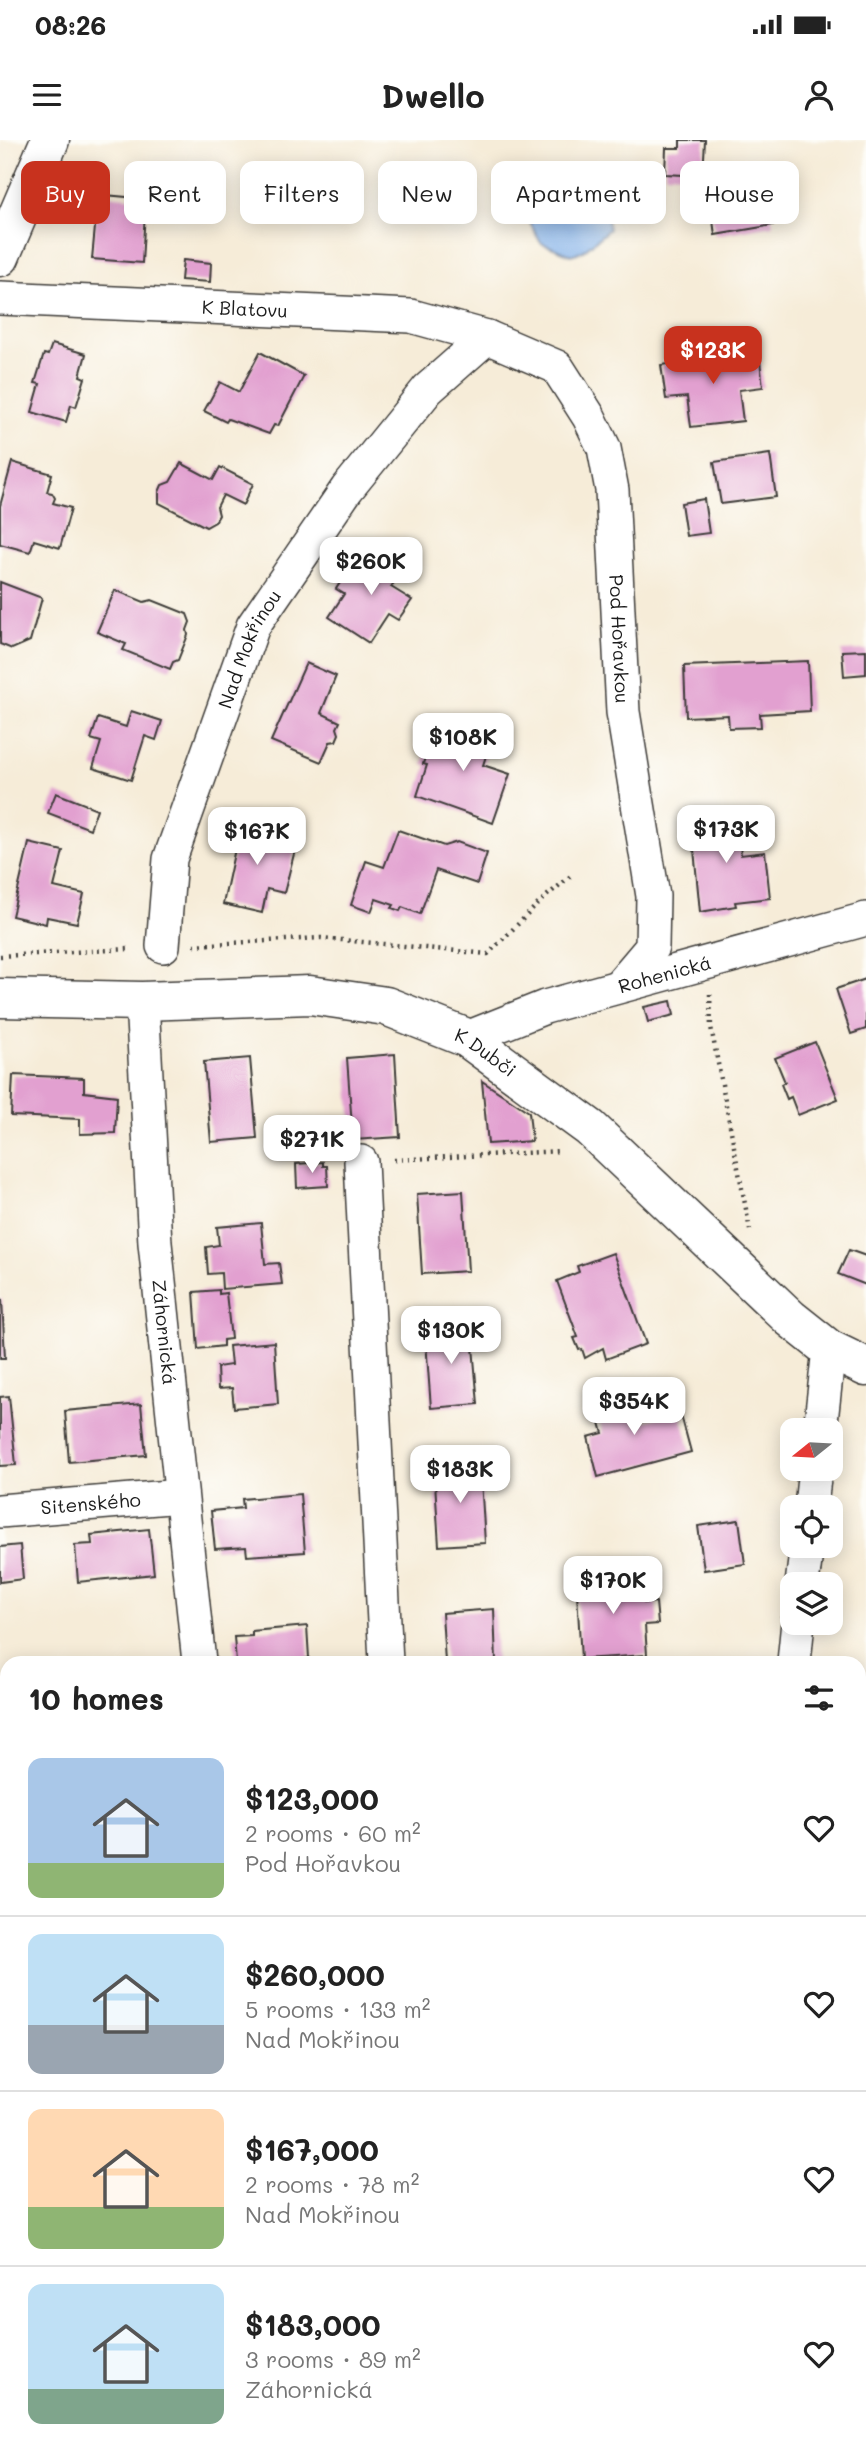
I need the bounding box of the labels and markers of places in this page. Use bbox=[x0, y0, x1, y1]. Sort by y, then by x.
pin: $123K bbox=[664, 327, 762, 386]
pin: $260K bbox=[322, 538, 420, 597]
pin: $108K bbox=[414, 714, 512, 773]
pin: $173K bbox=[677, 806, 775, 865]
pin: $167K bbox=[208, 808, 306, 867]
pin: $271K bbox=[263, 1116, 361, 1175]
pin: $130K bbox=[402, 1306, 500, 1366]
pin: $354K bbox=[585, 1378, 683, 1437]
pin: $183K bbox=[411, 1446, 509, 1505]
pin: $170K bbox=[564, 1556, 662, 1616]

